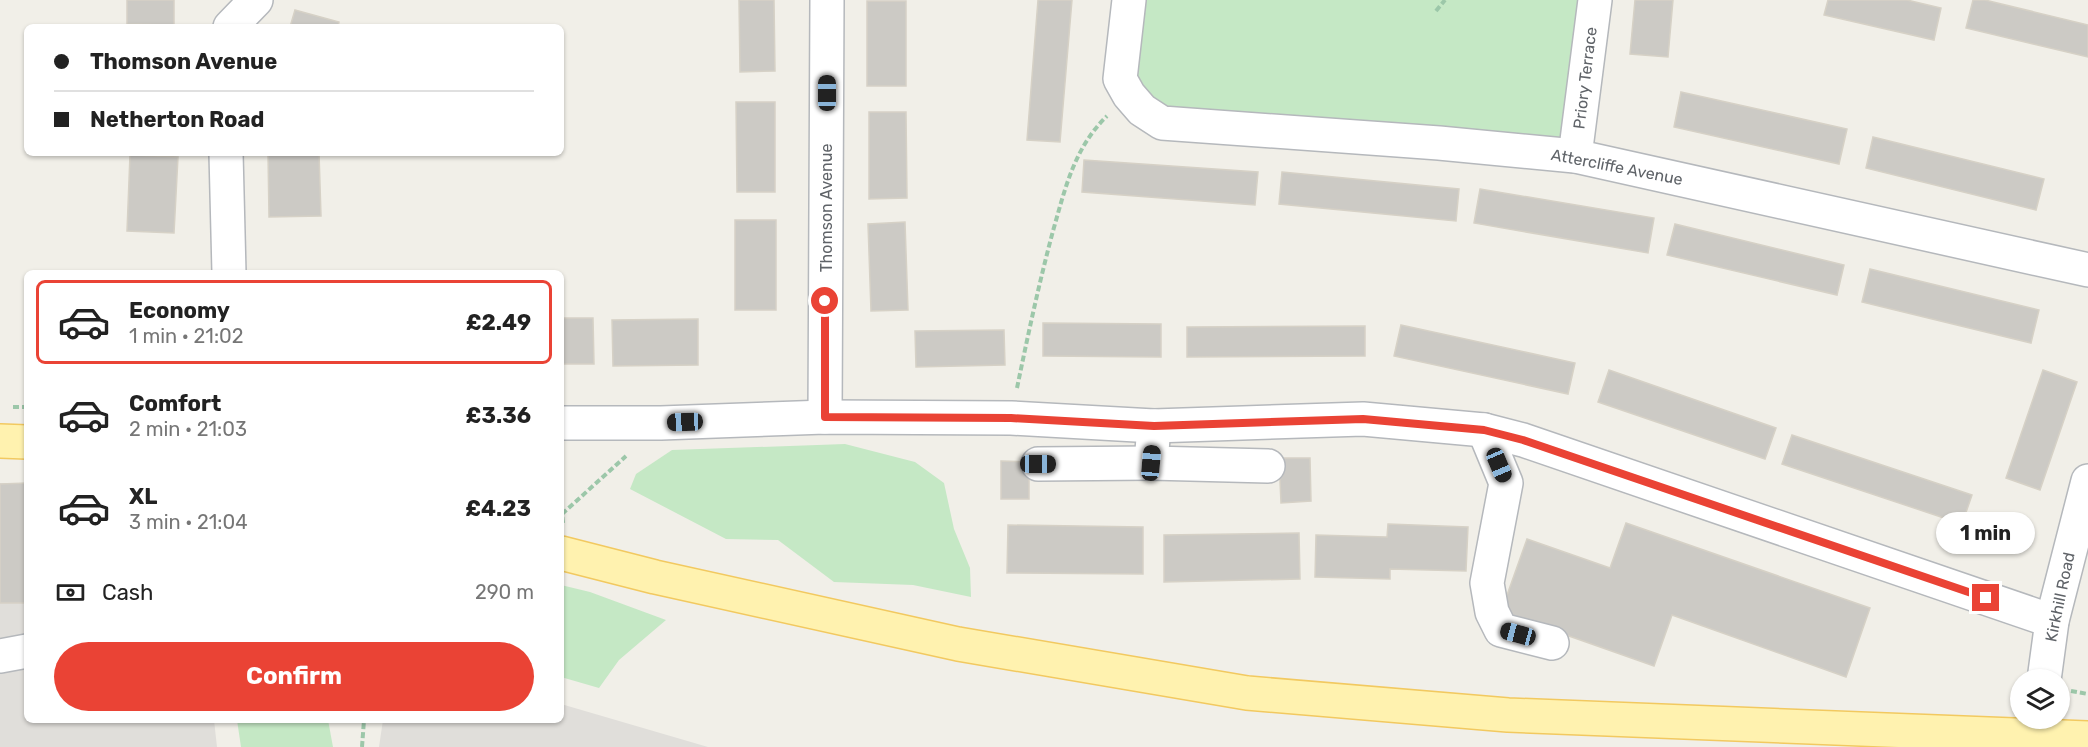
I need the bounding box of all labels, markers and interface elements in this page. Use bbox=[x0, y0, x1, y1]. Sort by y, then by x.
street label: Priory Terrace bbox=[1569, 26, 1601, 130]
text: Thomson Avenue bbox=[90, 48, 277, 75]
car bbox=[818, 75, 836, 111]
text: Netherton Road bbox=[90, 106, 264, 133]
street label: Thomson Avenue bbox=[817, 144, 836, 272]
street label: Attercliffe Avenue bbox=[1550, 145, 1684, 189]
route start bbox=[811, 287, 838, 314]
icon: car bbox=[57, 295, 111, 349]
text: Economy bbox=[129, 297, 230, 324]
text: £2.49 bbox=[466, 309, 531, 336]
text: 1 min · 21:02 bbox=[129, 324, 243, 348]
icon: car bbox=[57, 388, 111, 442]
text: Comfort bbox=[129, 390, 221, 417]
text: £3.36 bbox=[466, 402, 531, 429]
car bbox=[667, 412, 703, 432]
text: 2 min · 21:03 bbox=[129, 417, 247, 441]
car bbox=[1140, 444, 1162, 482]
car bbox=[1484, 445, 1514, 485]
car bbox=[1020, 455, 1056, 473]
icon: car bbox=[57, 481, 111, 535]
text: XL bbox=[129, 483, 157, 510]
text: £4.23 bbox=[465, 495, 531, 522]
text: 3 min · 21:04 bbox=[129, 510, 248, 534]
callout: 1 min bbox=[1936, 511, 2036, 553]
text: 1 min bbox=[1960, 521, 2011, 545]
street label: Kirkhill Road bbox=[2041, 550, 2079, 644]
icon: cash bbox=[54, 576, 87, 609]
text: Cash bbox=[102, 579, 153, 606]
text: 290 m bbox=[475, 580, 534, 604]
route end bbox=[1972, 584, 1999, 611]
car bbox=[1498, 621, 1538, 647]
button: Confirm bbox=[54, 642, 534, 711]
map controls bbox=[2010, 669, 2070, 729]
button: layers bbox=[2010, 669, 2070, 729]

